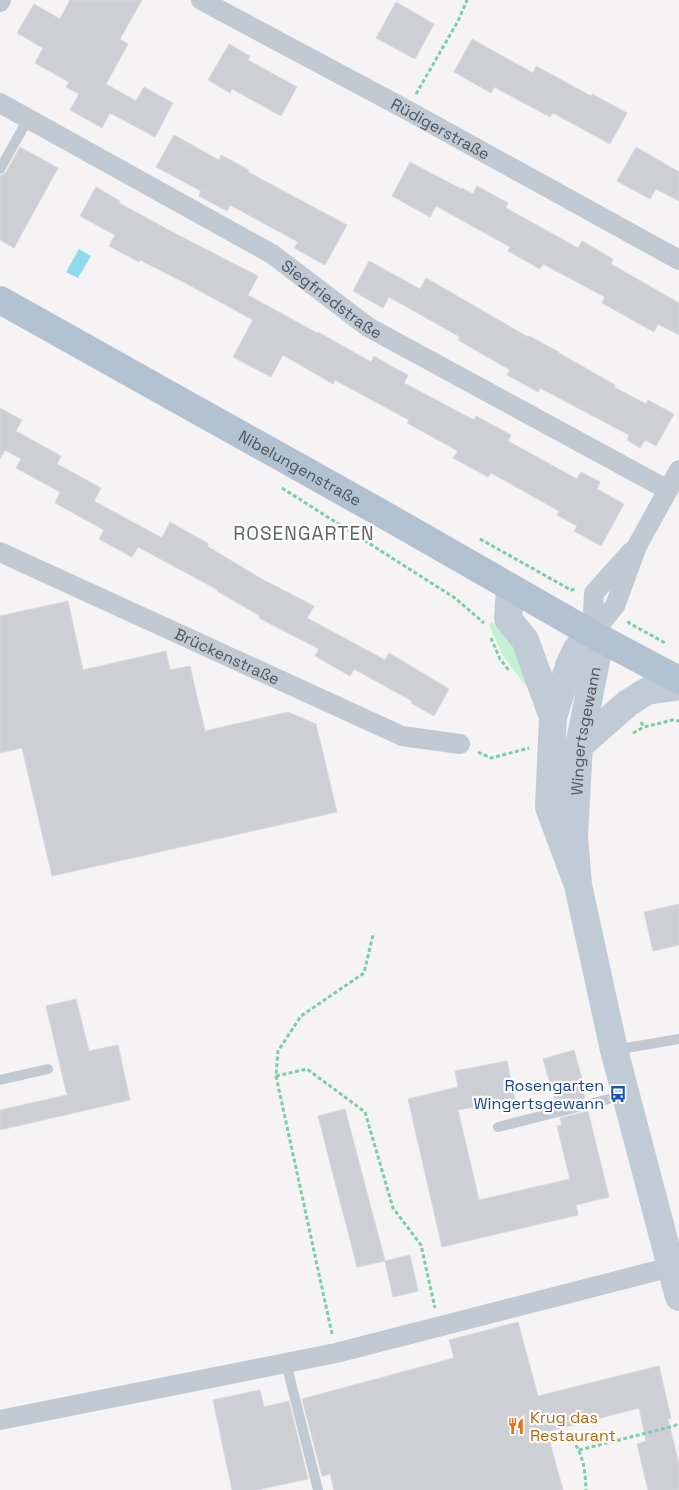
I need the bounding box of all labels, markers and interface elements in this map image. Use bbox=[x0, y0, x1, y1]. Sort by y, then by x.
street label: Rüdigerstraße bbox=[388, 93, 494, 164]
street label: Siegfriedstraße bbox=[277, 255, 386, 343]
street label: Nibelungenstraße bbox=[235, 425, 365, 511]
district label: ROSENGARTEN bbox=[233, 521, 375, 546]
street label: Brückenstraße bbox=[171, 623, 283, 689]
street label: Wingertsgewann bbox=[566, 665, 605, 796]
place label: Rosengarten Wingertsgewann bbox=[474, 1075, 604, 1114]
bus stop icon: Rosengarten Wingertsgewann bbox=[608, 1084, 628, 1104]
place label: Krug das Restaurant bbox=[530, 1407, 616, 1446]
restaurant icon: Krug das Restaurant bbox=[506, 1416, 526, 1436]

